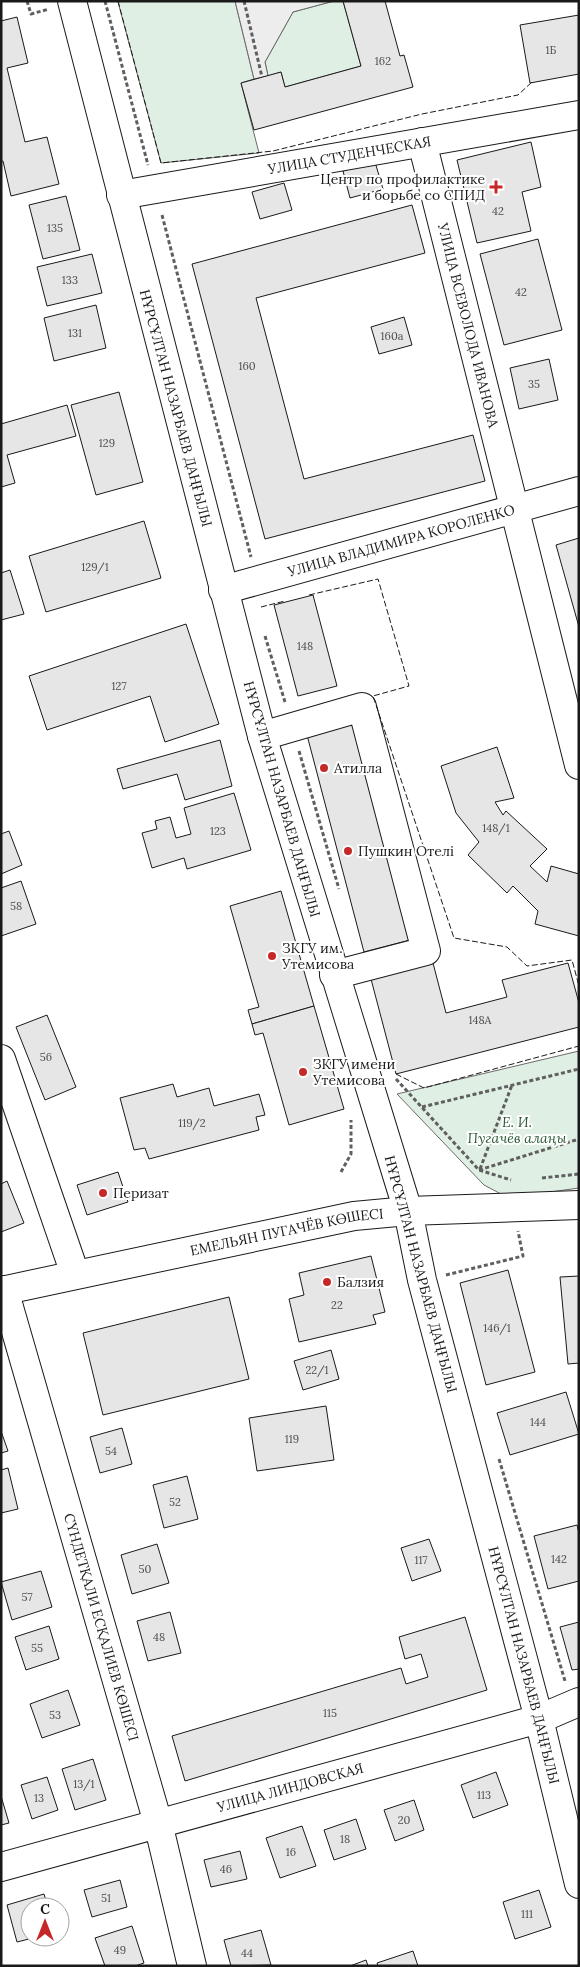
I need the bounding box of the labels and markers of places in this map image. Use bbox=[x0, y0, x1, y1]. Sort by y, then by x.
place label: Центр по профилактике и борьбе со СПИД bbox=[320, 170, 485, 204]
marker: Центр по профилактике и борьбе со СПИД bbox=[489, 180, 503, 194]
place label: Атилла bbox=[333, 759, 382, 777]
marker: Атилла bbox=[318, 762, 330, 774]
place label: Пушкин Отелі bbox=[358, 842, 454, 860]
marker: Пушкин Отелі bbox=[342, 845, 354, 857]
place label: ЗКГУ им. Утемисова bbox=[281, 939, 354, 973]
marker: ЗКГУ им. Утемисова bbox=[266, 950, 278, 962]
place label: ЗКГУ имени Утемисова bbox=[312, 1055, 395, 1089]
marker: ЗКГУ имени Утемисова bbox=[297, 1066, 309, 1078]
place label: Перизат bbox=[113, 1184, 169, 1202]
marker: Перизат bbox=[97, 1187, 109, 1199]
place label: Балзия bbox=[337, 1273, 384, 1291]
marker: Балзия bbox=[321, 1276, 333, 1288]

